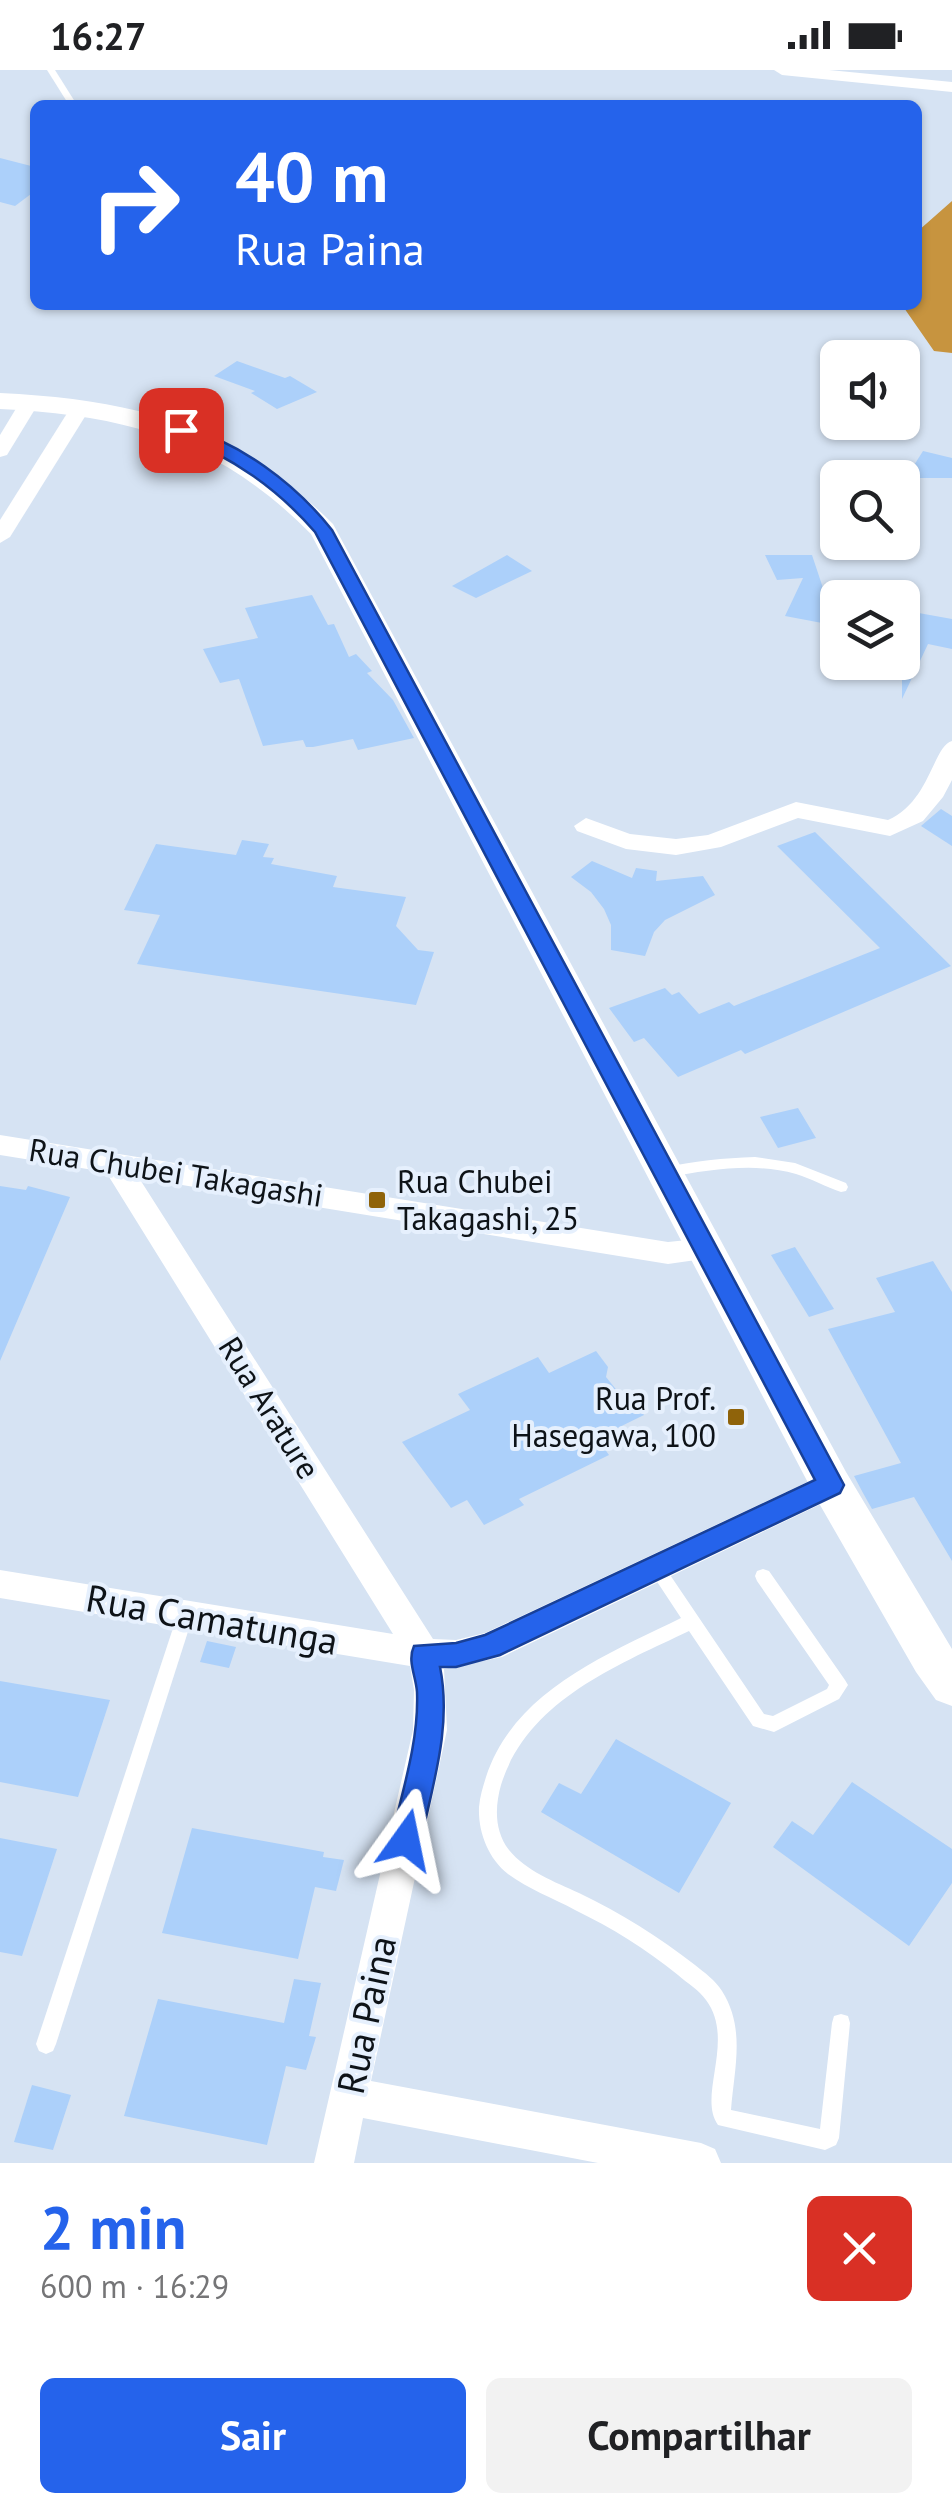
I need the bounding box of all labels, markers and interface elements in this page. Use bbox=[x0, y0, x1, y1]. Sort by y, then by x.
text: 16:27 bbox=[50, 11, 146, 60]
text: 40 m bbox=[235, 131, 388, 221]
icon: right bbox=[70, 140, 200, 270]
text: Rua Paina bbox=[235, 219, 425, 277]
map controls bbox=[820, 340, 920, 680]
button: sound bbox=[820, 340, 920, 440]
pin bbox=[139, 388, 224, 473]
icon: arrive bbox=[154, 403, 209, 458]
button: search bbox=[820, 460, 920, 560]
button: layers bbox=[820, 580, 920, 680]
street label: Rua Chubei Takagashi bbox=[26, 1128, 326, 1216]
place label: Rua Chubei Takagashi, 25 bbox=[397, 1160, 579, 1239]
marker: Rua Chubei Takagashi, 25 bbox=[366, 1189, 388, 1211]
street label: Rua Arature bbox=[210, 1328, 330, 1486]
place label: Rua Prof. Hasegawa, 100 bbox=[511, 1377, 716, 1456]
marker: Rua Prof. Hasegawa, 100 bbox=[725, 1406, 747, 1428]
street label: Rua Camatunga bbox=[83, 1572, 342, 1665]
position arrow bbox=[354, 1788, 458, 1892]
street label: Rua Paina bbox=[325, 1931, 406, 2098]
text: 2 min bbox=[40, 2188, 186, 2266]
button: close bbox=[807, 2196, 912, 2301]
text: 600 m · 16:29 bbox=[40, 2265, 229, 2307]
button: Sair bbox=[40, 2378, 466, 2493]
button: Compartilhar bbox=[486, 2378, 912, 2493]

